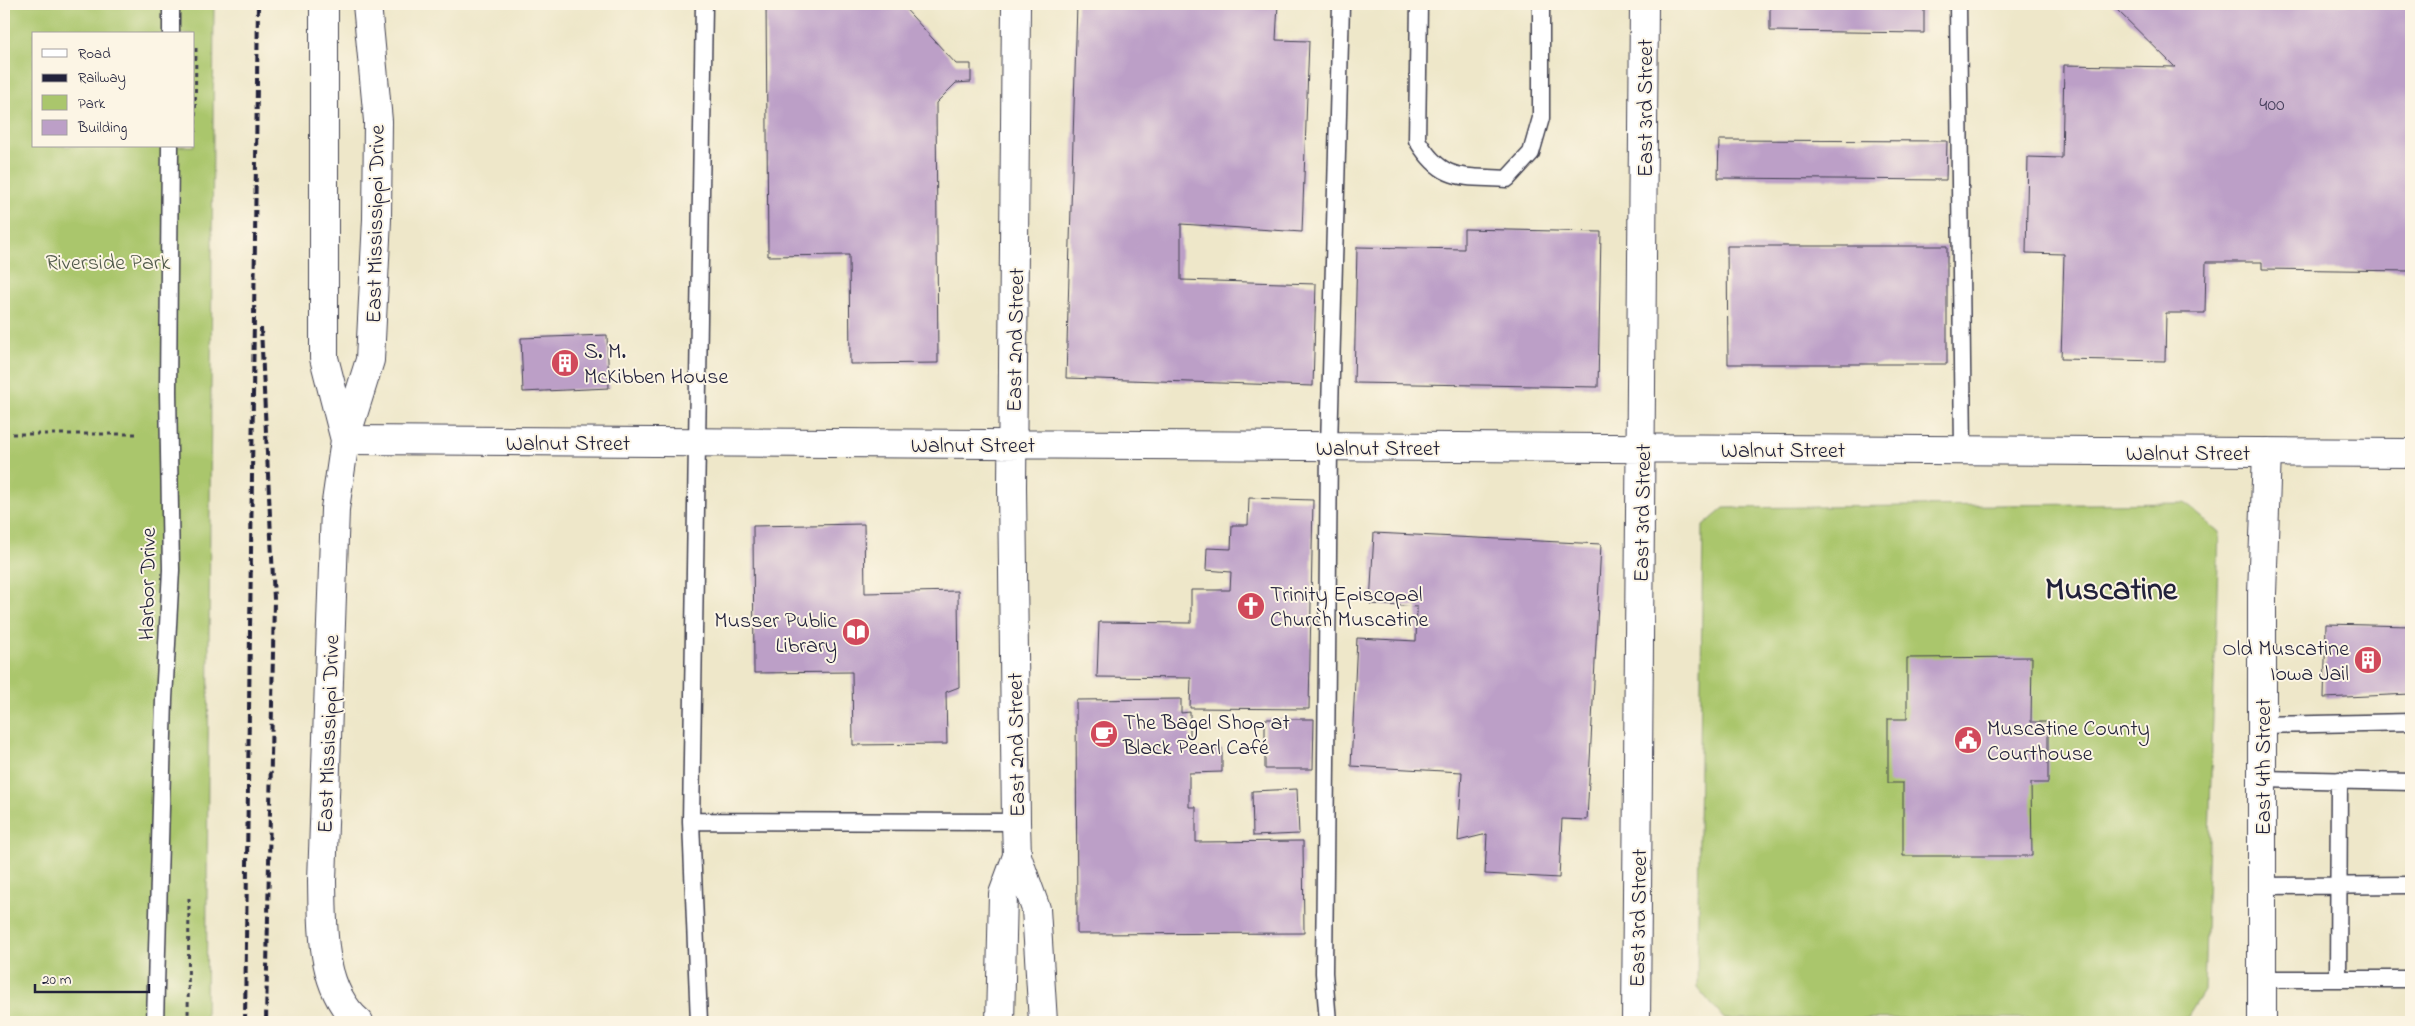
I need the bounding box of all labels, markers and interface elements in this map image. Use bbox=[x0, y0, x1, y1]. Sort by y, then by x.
legend bbox=[32, 32, 195, 148]
street label: East 3rd Street bbox=[1631, 38, 1663, 177]
text: Road bbox=[78, 43, 111, 65]
text: Railway bbox=[78, 67, 126, 90]
house number: 400 bbox=[2259, 91, 2285, 120]
text: Park bbox=[78, 93, 106, 115]
text: Building bbox=[77, 117, 127, 140]
street label: East Mississippi Drive bbox=[359, 124, 395, 324]
park label: Riverside Park bbox=[46, 248, 171, 280]
street label: East 2nd Street bbox=[1000, 267, 1034, 413]
place label: S. M. McKibben House bbox=[584, 337, 728, 394]
building icon: S. M. McKibben House bbox=[550, 348, 580, 378]
street label: Walnut Street bbox=[506, 429, 631, 461]
street label: Walnut Street bbox=[911, 431, 1036, 463]
street label: Walnut Street bbox=[1316, 434, 1441, 466]
street label: Walnut Street bbox=[1721, 436, 1846, 468]
street label: Walnut Street bbox=[2126, 439, 2251, 471]
street label: East 3rd Street bbox=[1627, 443, 1661, 583]
street label: Harbor Drive bbox=[132, 527, 166, 641]
district label: Muscatine bbox=[2045, 568, 2179, 615]
place label: Trinity Episcopal Church Muscatine bbox=[1270, 580, 1429, 637]
church icon: Trinity Episcopal Church Muscatine bbox=[1236, 591, 1266, 621]
place label: Musser Public Library bbox=[714, 606, 837, 664]
library icon: Musser Public Library bbox=[841, 617, 871, 647]
street label: East Mississippi Drive bbox=[311, 634, 349, 834]
place label: Old Muscatine Iowa Jail bbox=[2222, 634, 2349, 691]
building icon: Old Muscatine Iowa Jail bbox=[2353, 645, 2383, 675]
street label: East 2nd Street bbox=[1001, 672, 1035, 817]
street label: East 4th Street bbox=[2249, 698, 2281, 836]
place label: The Bagel Shop at Black Pearl Café bbox=[1122, 708, 1290, 765]
place label: Muscatine County Courthouse bbox=[1987, 714, 2150, 771]
cafe icon: The Bagel Shop at Black Pearl Café bbox=[1089, 719, 1119, 749]
public building icon: Muscatine County Courthouse bbox=[1953, 725, 1983, 755]
street label: East 3rd Street bbox=[1623, 848, 1657, 988]
scale bar bbox=[35, 961, 149, 993]
text: 20 m bbox=[42, 969, 72, 991]

